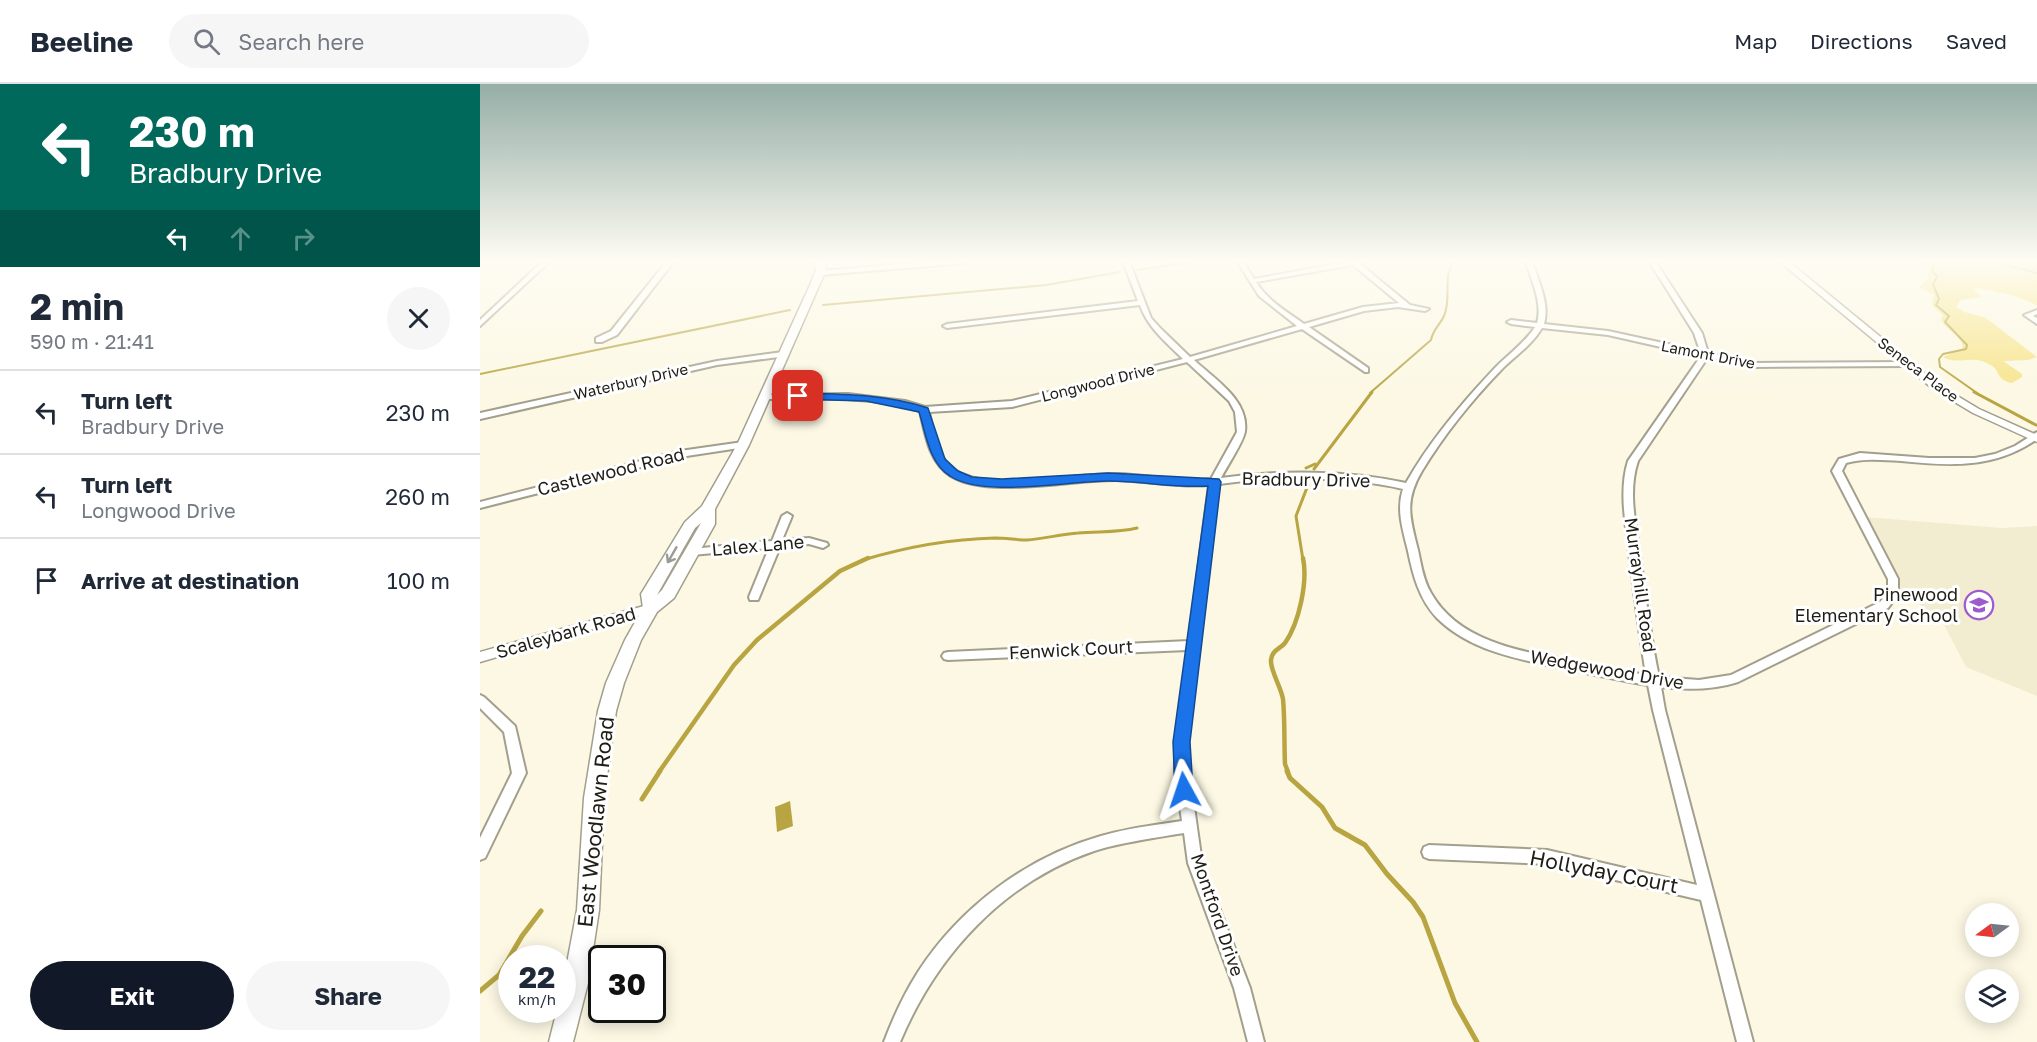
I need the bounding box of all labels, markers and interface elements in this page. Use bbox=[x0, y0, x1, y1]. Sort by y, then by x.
search box bbox=[169, 14, 589, 68]
text: Beeline bbox=[30, 25, 133, 58]
icon: search bbox=[190, 25, 223, 58]
text: Search here bbox=[238, 28, 364, 55]
text: Map bbox=[1734, 28, 1777, 54]
text: Directions bbox=[1810, 28, 1913, 54]
text: Saved bbox=[1946, 28, 2007, 54]
text: 230 m bbox=[129, 106, 255, 156]
icon: left bbox=[30, 108, 108, 186]
text: Bradbury Drive bbox=[129, 157, 322, 189]
icon: left bbox=[161, 222, 194, 255]
icon: ahead bbox=[224, 222, 257, 255]
icon: right bbox=[287, 222, 320, 255]
text: 2 min bbox=[30, 285, 124, 328]
button: close bbox=[387, 287, 450, 350]
text: 590 m · 21:41 bbox=[30, 329, 154, 353]
street label: Seneca Place bbox=[1875, 333, 1963, 406]
street label: Lamont Drive bbox=[1660, 336, 1757, 372]
street label: Waterbury Drive bbox=[572, 359, 690, 403]
street label: Longwood Drive bbox=[1039, 359, 1156, 405]
pin bbox=[772, 370, 823, 421]
icon: arrive bbox=[781, 379, 814, 412]
text: Turn left bbox=[81, 387, 172, 414]
icon: left bbox=[30, 396, 63, 429]
text: 230 m bbox=[386, 399, 450, 426]
text: Bradbury Drive bbox=[81, 414, 224, 438]
street label: Castlewood Road bbox=[535, 442, 687, 500]
street label: Bradbury Drive bbox=[1241, 467, 1371, 491]
text: Turn left bbox=[81, 471, 172, 498]
icon: left bbox=[30, 480, 63, 513]
text: 260 m bbox=[385, 483, 450, 510]
text: Longwood Drive bbox=[81, 498, 236, 522]
street label: Murrayhill Road bbox=[1621, 516, 1661, 654]
street label: Lalex Lane bbox=[711, 530, 805, 560]
one-way arrow bbox=[666, 546, 678, 563]
icon: arrive bbox=[30, 564, 63, 597]
text: Arrive at destination bbox=[81, 567, 299, 594]
text: 100 m bbox=[387, 567, 450, 594]
place label: Pinewood Elementary School bbox=[1794, 583, 1958, 626]
school or university icon: Pinewood Elementary School bbox=[1963, 589, 1995, 621]
street label: Scaleybark Road bbox=[493, 602, 638, 662]
street label: Fenwick Court bbox=[1008, 635, 1134, 663]
street label: Wedgewood Drive bbox=[1529, 645, 1686, 693]
street label: East Woodlawn Road bbox=[571, 715, 619, 929]
position arrow bbox=[1152, 758, 1216, 822]
street label: Hollyday Court bbox=[1528, 844, 1681, 898]
street label: Montford Drive bbox=[1187, 850, 1249, 979]
north arrow bbox=[1965, 903, 2019, 957]
map controls bbox=[1965, 903, 2019, 1023]
speed limit sign: 30 bbox=[588, 945, 666, 1023]
text: 22 bbox=[519, 959, 555, 995]
button: Exit bbox=[30, 961, 234, 1030]
button: Share bbox=[246, 961, 450, 1030]
button: layers bbox=[1965, 969, 2019, 1023]
text: km/h bbox=[518, 990, 556, 1008]

